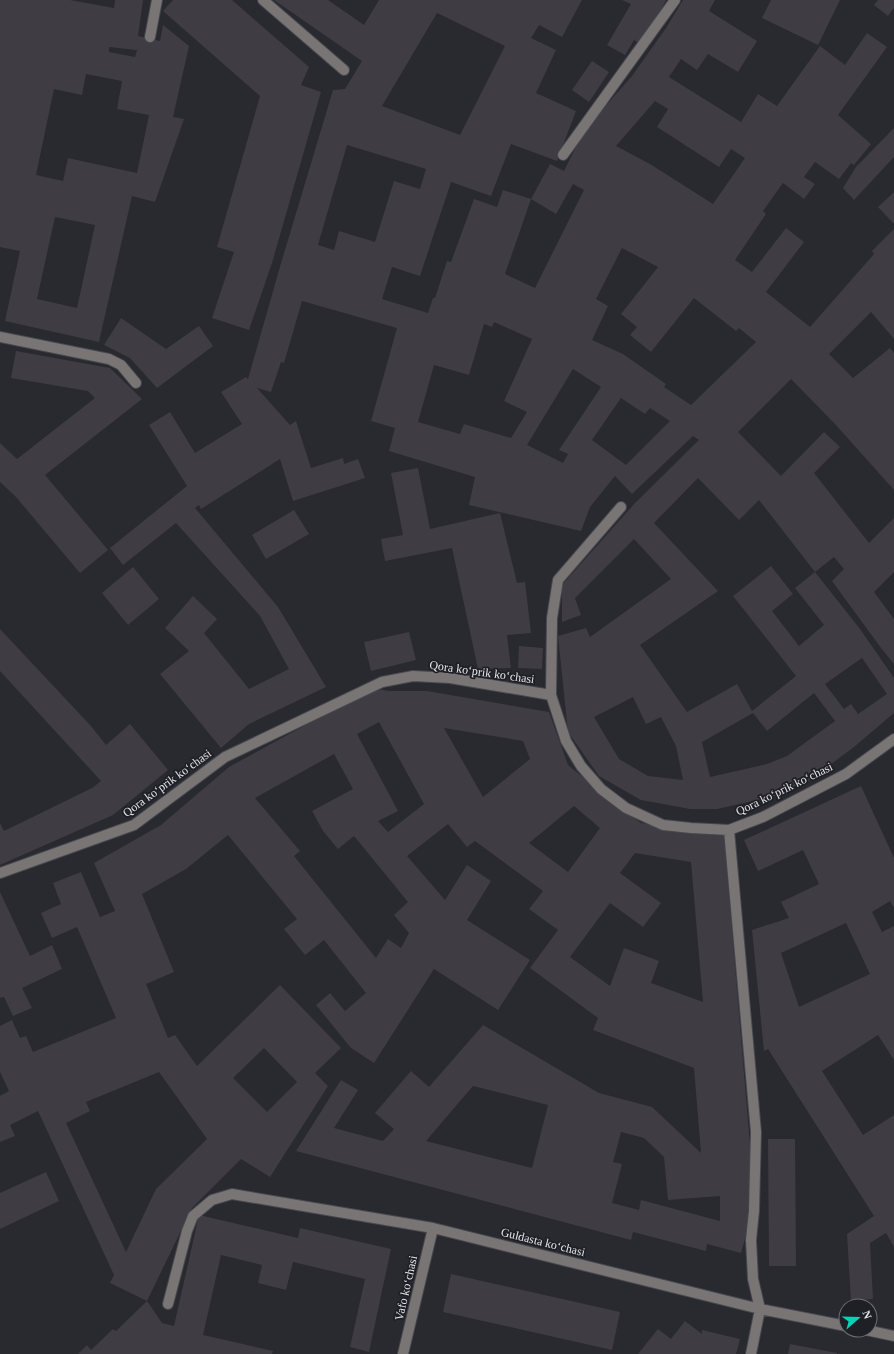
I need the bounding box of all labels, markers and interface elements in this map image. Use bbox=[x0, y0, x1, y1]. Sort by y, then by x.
street label: Qora koʻprik koʻchasi bbox=[429, 658, 536, 686]
street label: Qora koʻprik koʻchasi bbox=[120, 746, 215, 820]
street label: Qora koʻprik koʻchasi bbox=[733, 759, 835, 819]
street label: Guldasta koʻchasi bbox=[499, 1225, 587, 1259]
street label: Vafo koʻchasi bbox=[392, 1253, 420, 1322]
north arrow bbox=[838, 1298, 878, 1338]
text: N bbox=[860, 1309, 874, 1320]

